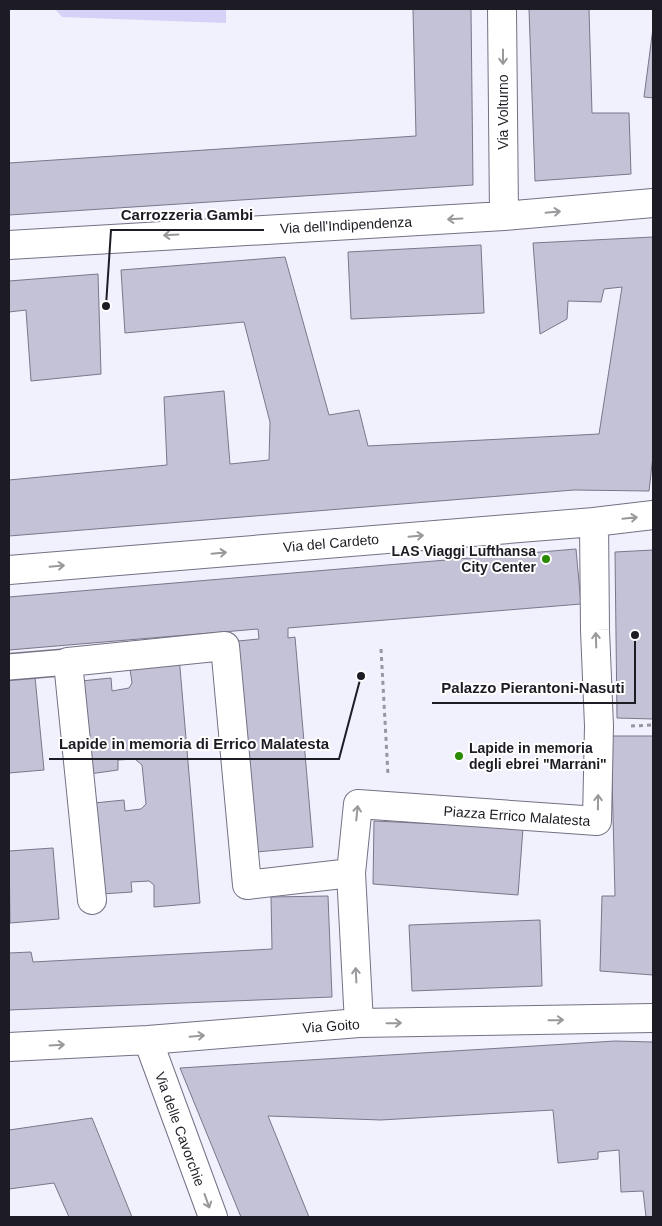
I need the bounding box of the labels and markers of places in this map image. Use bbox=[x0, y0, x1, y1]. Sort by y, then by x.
callout: Carrozzeria Gambi bbox=[111, 200, 264, 230]
place label: LAS Viaggi Lufthansa City Center bbox=[392, 543, 537, 575]
marker: LAS Viaggi Lufthansa City Center bbox=[540, 553, 552, 565]
callout: Palazzo Pierantoni-Nasuti bbox=[432, 673, 635, 703]
callout: Lapide in memoria di Errico Malatesta bbox=[49, 729, 339, 759]
place label: Lapide in memoria degli ebrei "Marrani" bbox=[469, 740, 607, 772]
marker: Lapide in memoria degli ebrei "Marrani" bbox=[453, 750, 465, 762]

